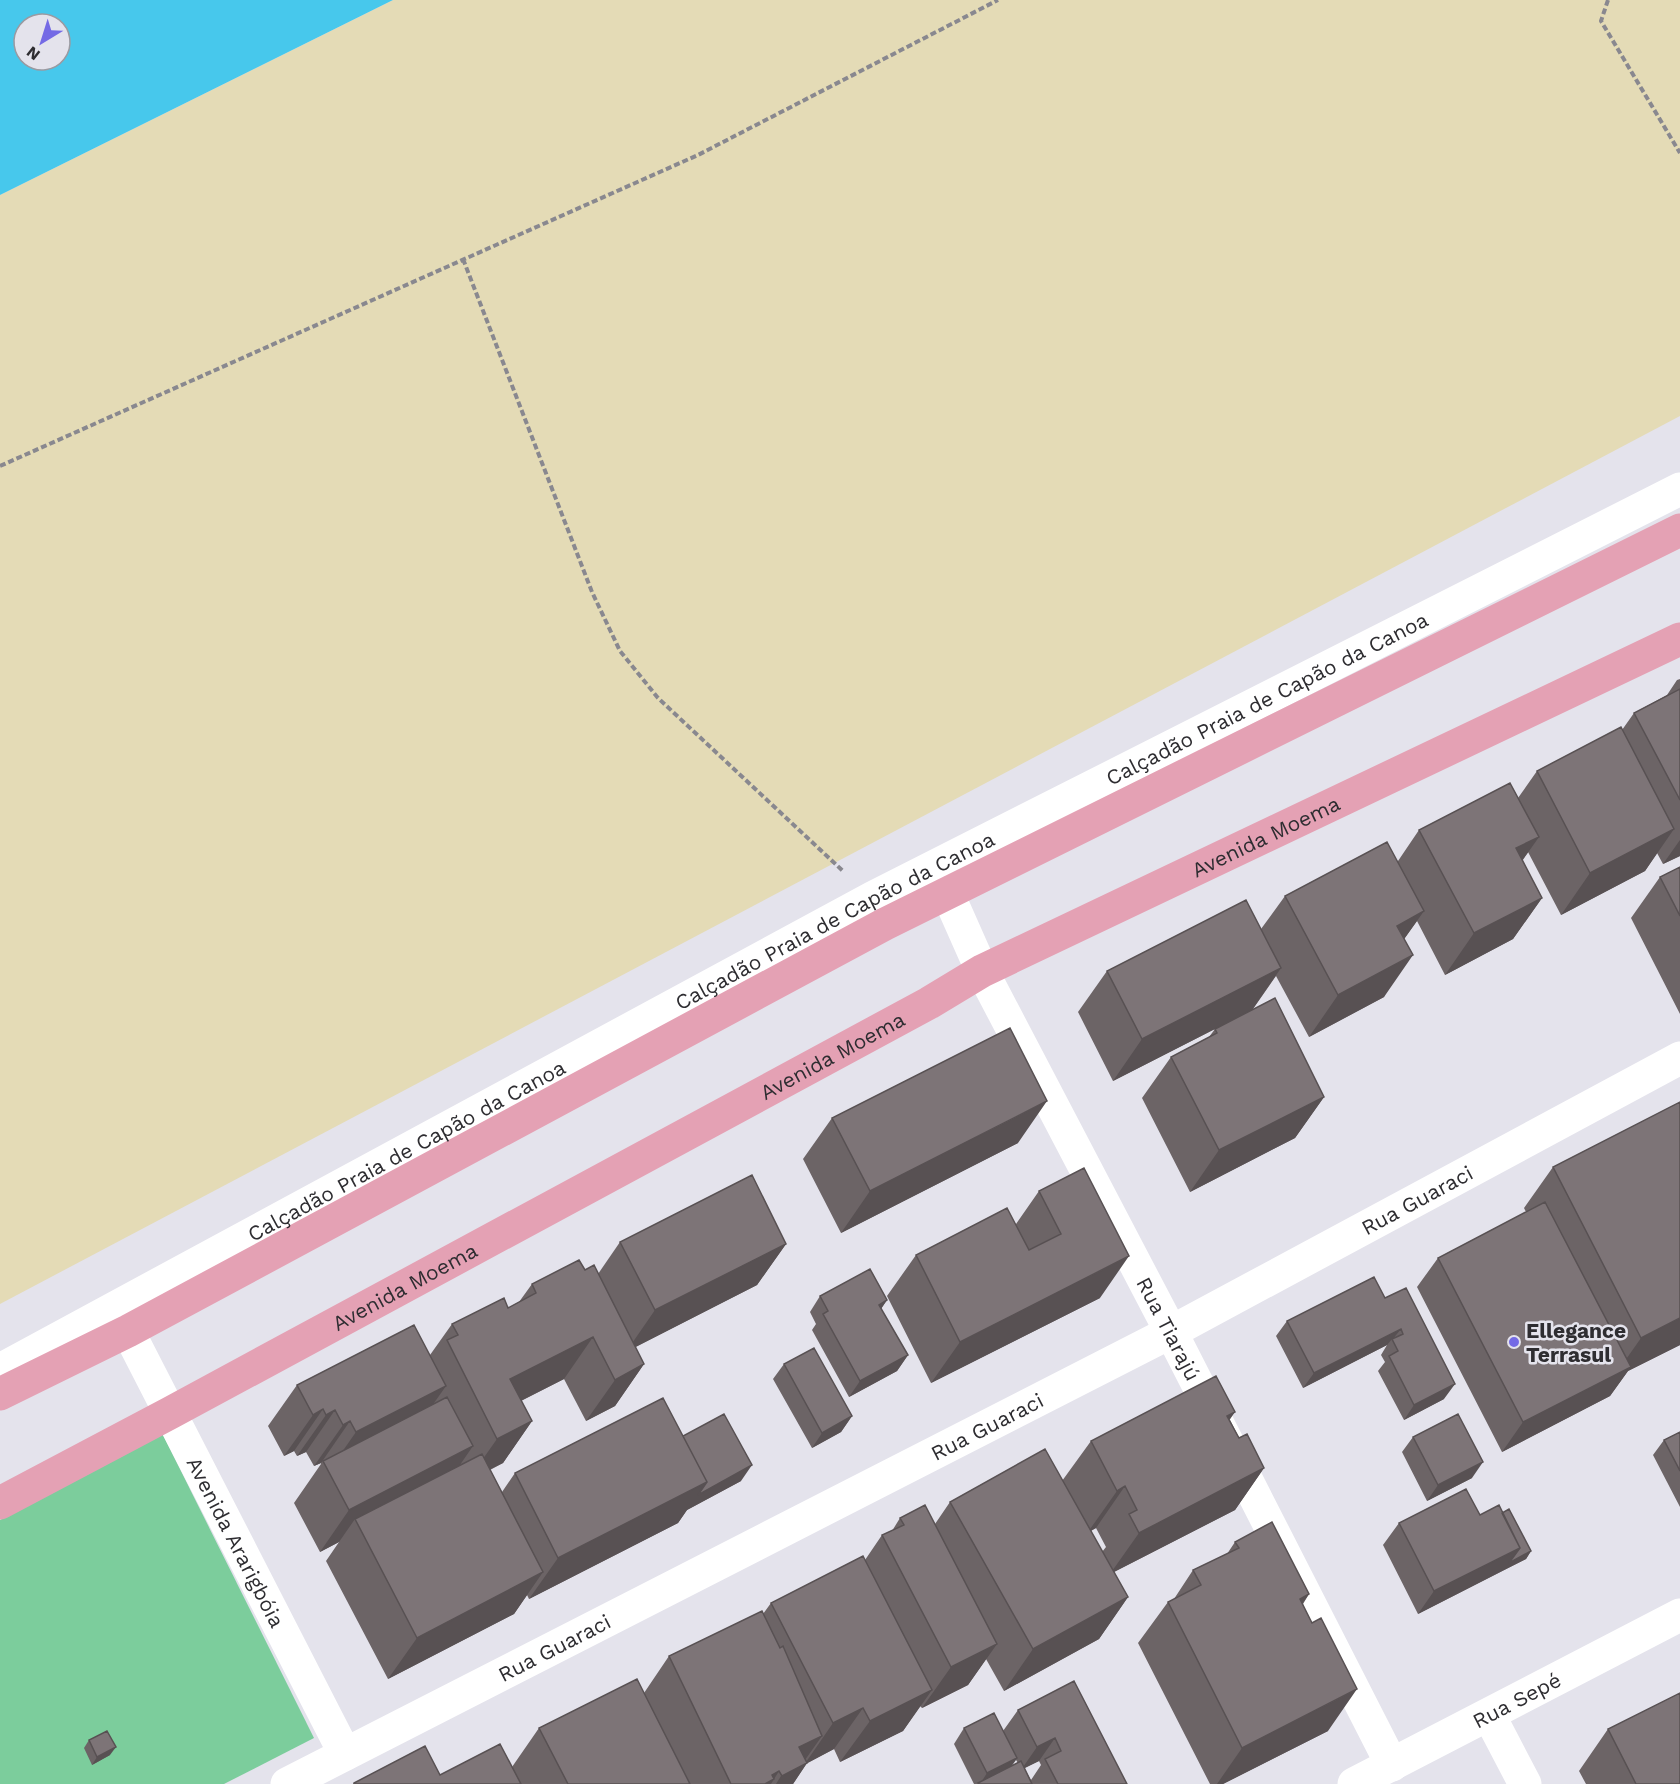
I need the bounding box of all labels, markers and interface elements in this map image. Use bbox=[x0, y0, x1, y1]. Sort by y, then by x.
north arrow bbox=[12, 12, 72, 72]
text: N bbox=[23, 42, 44, 65]
street label: Calçadão Praia de Capão da Canoa bbox=[1102, 606, 1432, 790]
street label: Avenida Moema bbox=[1188, 790, 1344, 882]
street label: Calçadão Praia de Capão da Canoa bbox=[671, 826, 998, 1015]
street label: Avenida Moema bbox=[755, 1006, 909, 1105]
street label: Calçadão Praia de Capão da Canoa bbox=[243, 1054, 570, 1246]
street label: Rua Guaraci bbox=[1357, 1160, 1477, 1240]
street label: Avenida Moema bbox=[328, 1237, 481, 1336]
street label: Rua Tiarajú bbox=[1132, 1273, 1206, 1385]
place label: Ellegance Terrasul bbox=[1526, 1318, 1626, 1367]
marker: Ellegance Terrasul bbox=[1507, 1335, 1521, 1349]
street label: Rua Guaraci bbox=[926, 1387, 1047, 1465]
street label: Avenida Ararigbóia bbox=[182, 1452, 290, 1631]
street label: Rua Guaraci bbox=[494, 1608, 615, 1687]
street label: Rua Sepé bbox=[1468, 1667, 1565, 1733]

